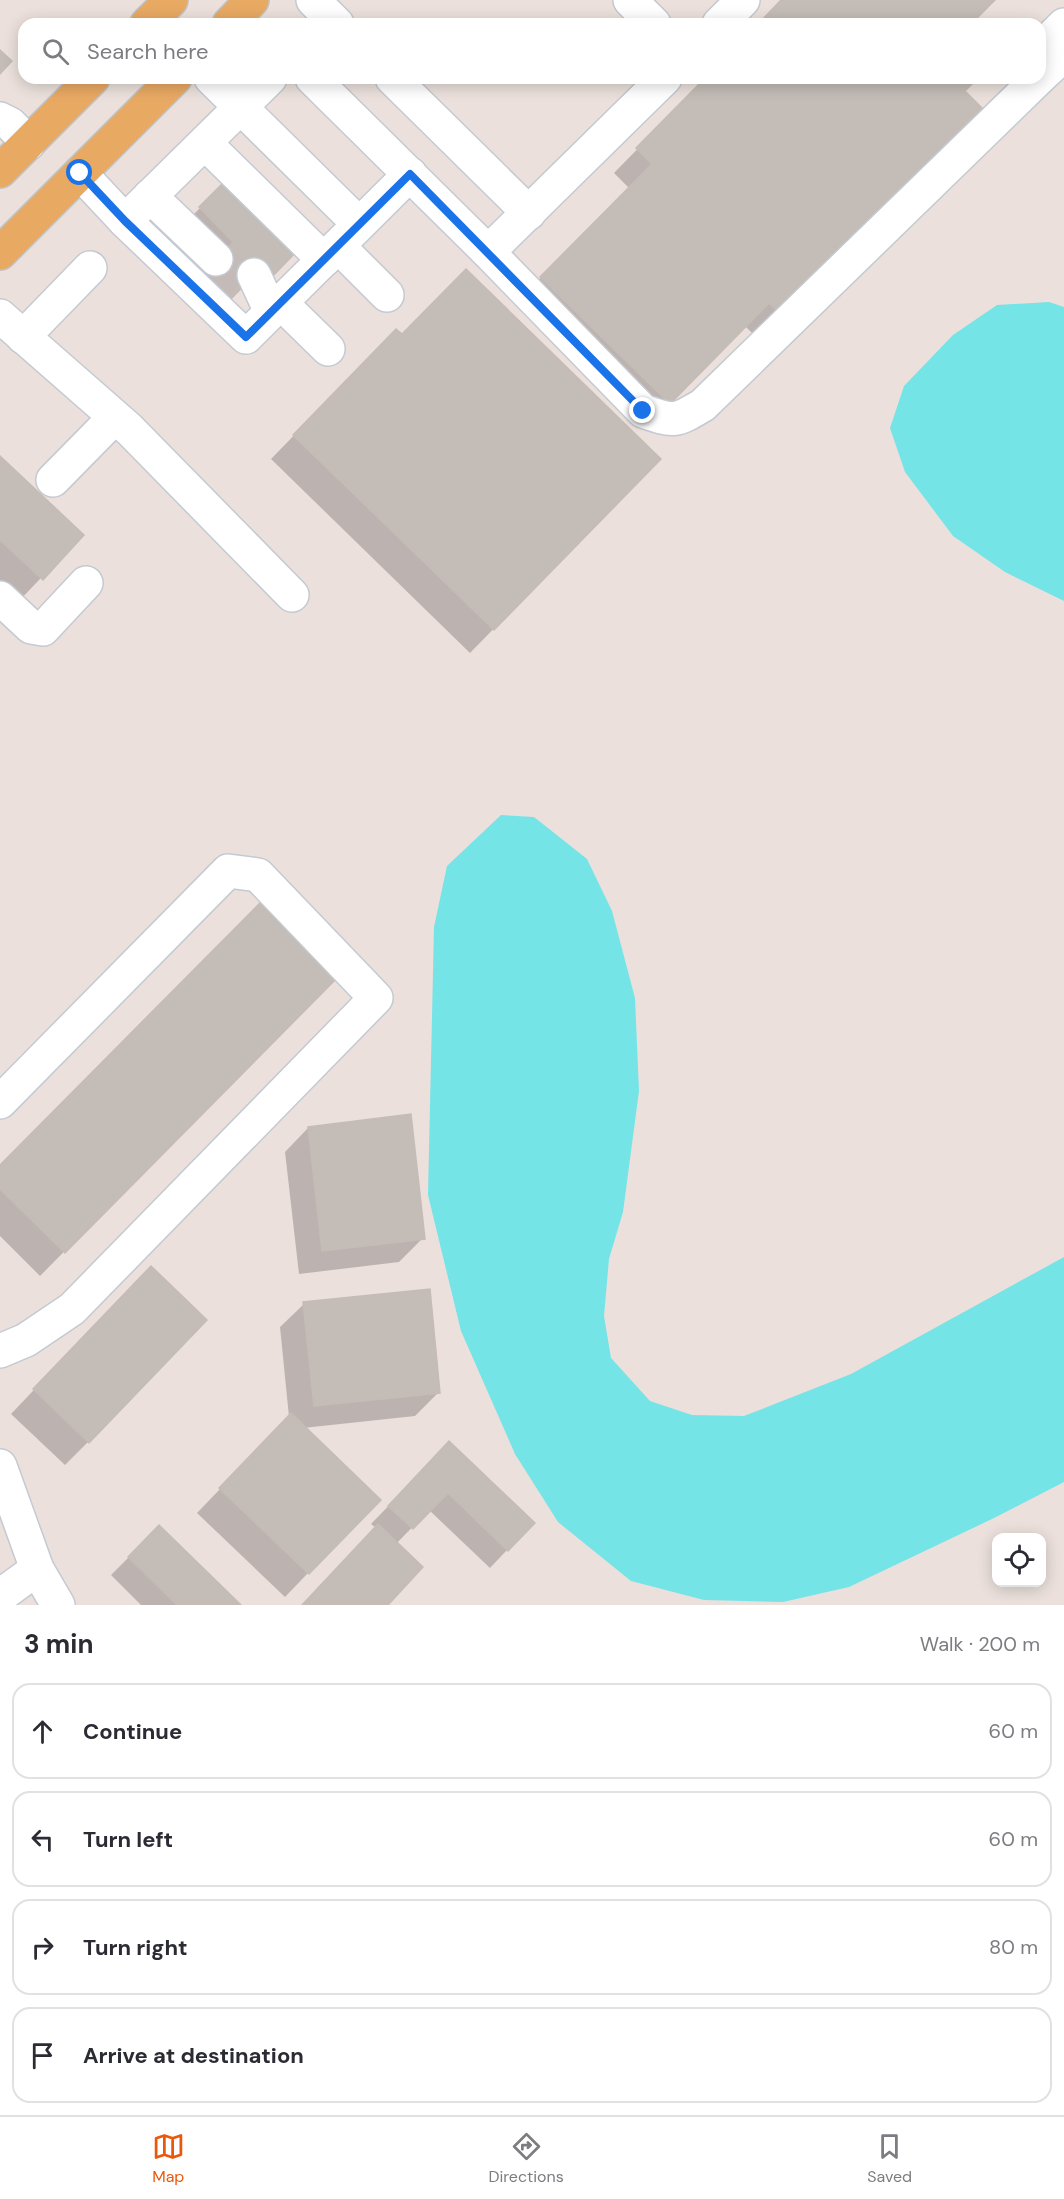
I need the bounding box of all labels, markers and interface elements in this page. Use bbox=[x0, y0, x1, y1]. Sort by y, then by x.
search box bbox=[18, 18, 1046, 84]
icon: search bbox=[39, 35, 72, 68]
text: Search here bbox=[87, 37, 208, 66]
route start bbox=[66, 159, 92, 185]
route end bbox=[629, 397, 655, 423]
map controls bbox=[992, 1533, 1046, 1587]
button: locate bbox=[992, 1533, 1046, 1587]
text: 3 min bbox=[24, 1627, 93, 1661]
text: Walk · 200 m bbox=[920, 1631, 1040, 1657]
icon: ahead bbox=[26, 1715, 59, 1748]
text: Continue bbox=[83, 1717, 182, 1746]
text: 60 m bbox=[989, 1718, 1038, 1744]
icon: left bbox=[26, 1823, 59, 1856]
text: Turn left bbox=[83, 1825, 173, 1854]
text: 60 m bbox=[989, 1826, 1038, 1852]
icon: right bbox=[26, 1931, 59, 1964]
text: Turn right bbox=[83, 1933, 188, 1962]
text: 80 m bbox=[989, 1934, 1038, 1960]
icon: arrive bbox=[26, 2039, 59, 2072]
text: Arrive at destination bbox=[83, 2041, 304, 2070]
tab: Map bbox=[152, 2130, 185, 2187]
tab: Directions bbox=[488, 2130, 564, 2187]
tab: Saved bbox=[867, 2130, 912, 2187]

